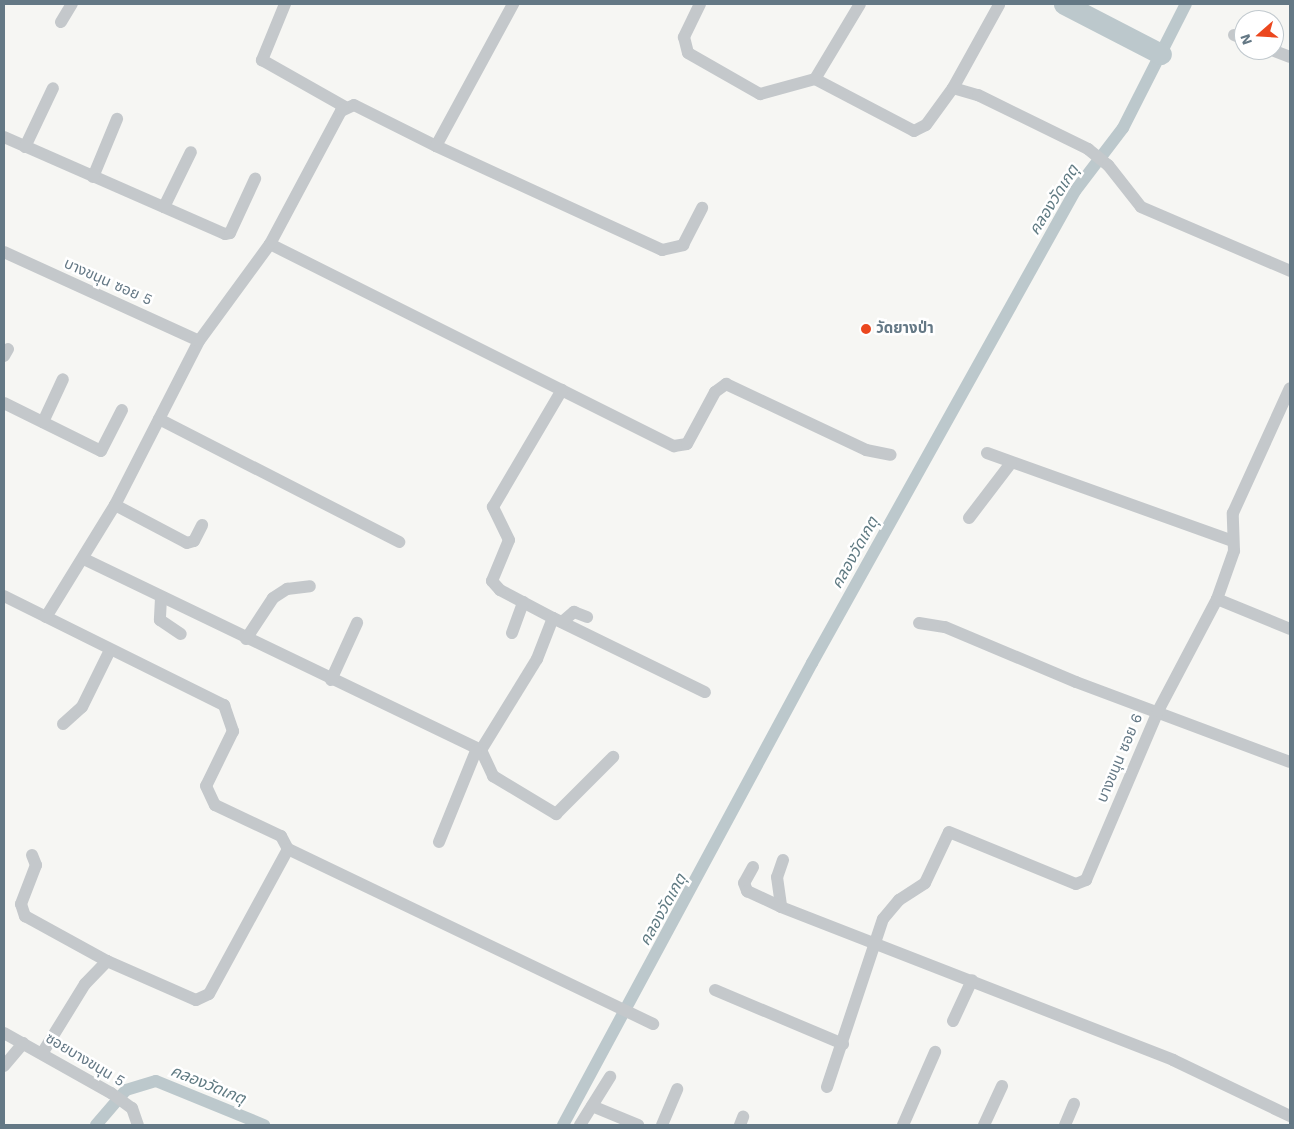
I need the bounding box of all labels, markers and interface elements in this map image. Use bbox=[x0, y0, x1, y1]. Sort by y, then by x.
north arrow bbox=[1234, 10, 1284, 60]
text: N bbox=[1237, 32, 1255, 47]
water label: คลองวัดเกตุ bbox=[1025, 161, 1083, 239]
street label: บางขนุน ซอย 5 bbox=[61, 255, 155, 309]
place label: วัดยางป่า bbox=[876, 320, 934, 338]
marker: วัดยางป่า bbox=[860, 323, 872, 335]
water label: คลองวัดเกตุ bbox=[827, 514, 883, 592]
street label: บางขนุน ซอย 6 bbox=[1093, 711, 1147, 805]
water label: คลองวัดเกตุ bbox=[635, 871, 691, 949]
street label: ซอยบางขนุน 5 bbox=[42, 1029, 128, 1091]
water label: คลองวัดเกตุ bbox=[168, 1061, 248, 1109]

